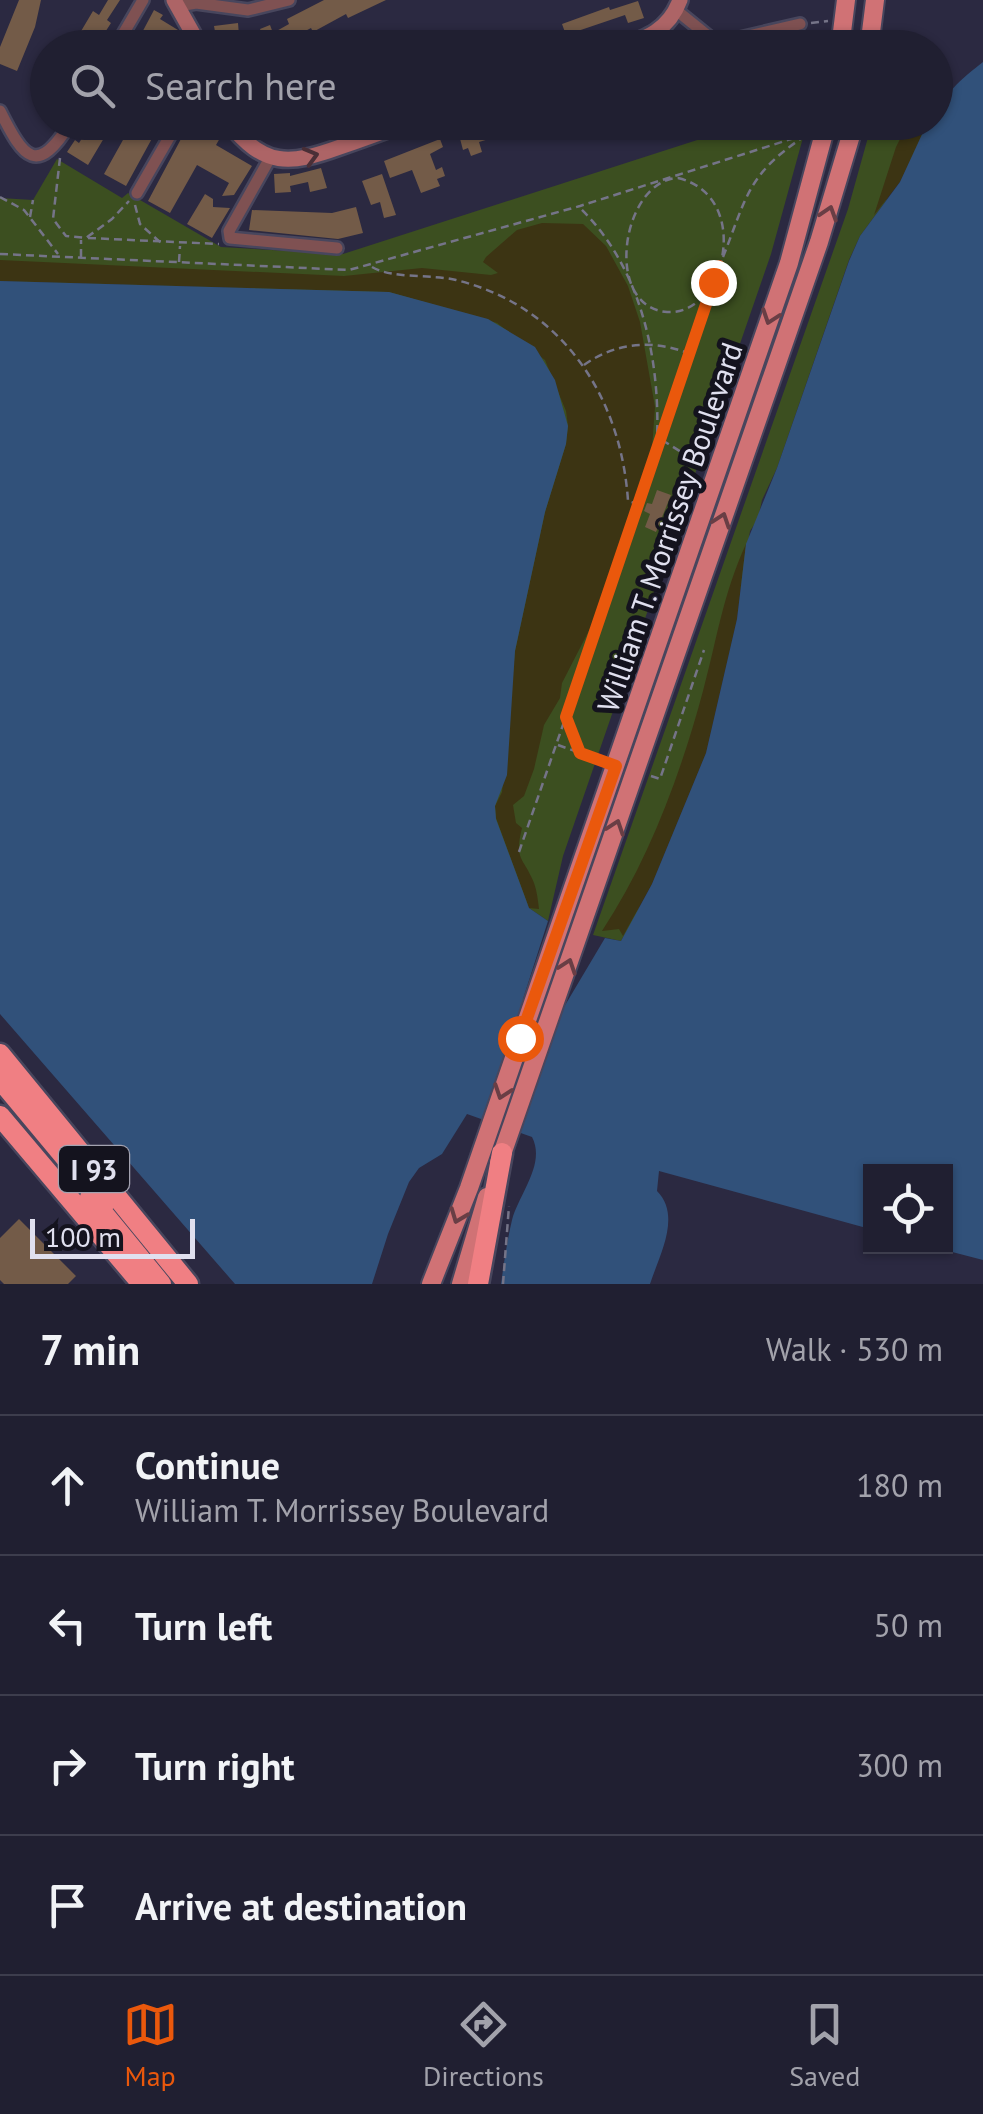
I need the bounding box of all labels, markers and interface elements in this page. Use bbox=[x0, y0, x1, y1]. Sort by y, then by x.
search box bbox=[30, 30, 953, 140]
icon: search bbox=[65, 58, 120, 113]
text: Search here bbox=[145, 61, 337, 110]
one-way arrow bbox=[301, 147, 318, 168]
one-way arrow bbox=[817, 206, 837, 223]
route end bbox=[691, 260, 737, 306]
one-way arrow bbox=[762, 307, 782, 324]
street label: William T. Morrissey Boulevard bbox=[587, 337, 751, 717]
one-way arrow bbox=[711, 513, 731, 530]
one-way arrow bbox=[604, 820, 625, 837]
one-way arrow bbox=[556, 959, 576, 976]
route start bbox=[498, 1016, 544, 1062]
one-way arrow bbox=[493, 1083, 513, 1100]
road number: I 93 bbox=[59, 1146, 129, 1192]
map controls bbox=[863, 1164, 953, 1254]
button: locate bbox=[863, 1164, 953, 1254]
one-way arrow bbox=[450, 1206, 470, 1223]
scale bar bbox=[30, 1214, 195, 1258]
text: 100 m bbox=[45, 1218, 121, 1255]
text: 7 min bbox=[40, 1322, 140, 1377]
text: Walk · 530 m bbox=[766, 1328, 943, 1370]
text: Continue bbox=[135, 1440, 280, 1489]
icon: ahead bbox=[40, 1458, 95, 1513]
text: 180 m bbox=[856, 1464, 943, 1506]
text: William T. Morrissey Boulevard bbox=[135, 1489, 549, 1531]
icon: left bbox=[40, 1598, 95, 1653]
text: Turn left bbox=[135, 1601, 272, 1650]
text: 50 m bbox=[874, 1604, 943, 1646]
icon: right bbox=[40, 1738, 95, 1793]
text: Turn right bbox=[135, 1741, 295, 1790]
text: 300 m bbox=[856, 1744, 943, 1786]
icon: arrive bbox=[40, 1878, 95, 1933]
text: Arrive at destination bbox=[135, 1881, 467, 1930]
tab: Map bbox=[123, 1997, 178, 2094]
tab: Directions bbox=[423, 1997, 544, 2094]
tab: Saved bbox=[789, 1997, 860, 2094]

